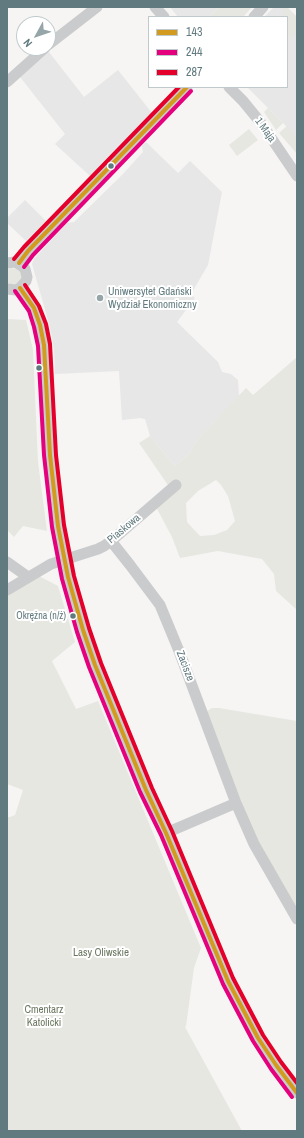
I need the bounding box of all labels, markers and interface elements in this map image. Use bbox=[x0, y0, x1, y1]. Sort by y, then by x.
north arrow bbox=[16, 16, 56, 56]
legend bbox=[148, 16, 288, 88]
text: 143 bbox=[186, 24, 202, 40]
text: N bbox=[20, 36, 35, 50]
text: 244 bbox=[186, 44, 202, 60]
text: 287 bbox=[186, 64, 202, 80]
street label: 1 Maja bbox=[252, 115, 278, 145]
unlabelled marker bbox=[106, 161, 116, 171]
place label: Uniwersytet Gdański Wydział Ekonomiczny bbox=[108, 285, 197, 311]
marker: Uniwersytet Gdański Wydział Ekonomiczny bbox=[95, 293, 105, 303]
unlabelled marker bbox=[34, 363, 44, 373]
street label: Piaskowa bbox=[105, 511, 143, 547]
place label: Okrężna (n/ż) bbox=[16, 610, 66, 622]
marker: Okrężna (n/ż) bbox=[68, 611, 78, 621]
street label: Zacisze bbox=[173, 649, 197, 683]
park label: Lasy Oliwskie bbox=[73, 946, 129, 960]
park label: Cmentarz Katolicki bbox=[24, 1003, 64, 1029]

